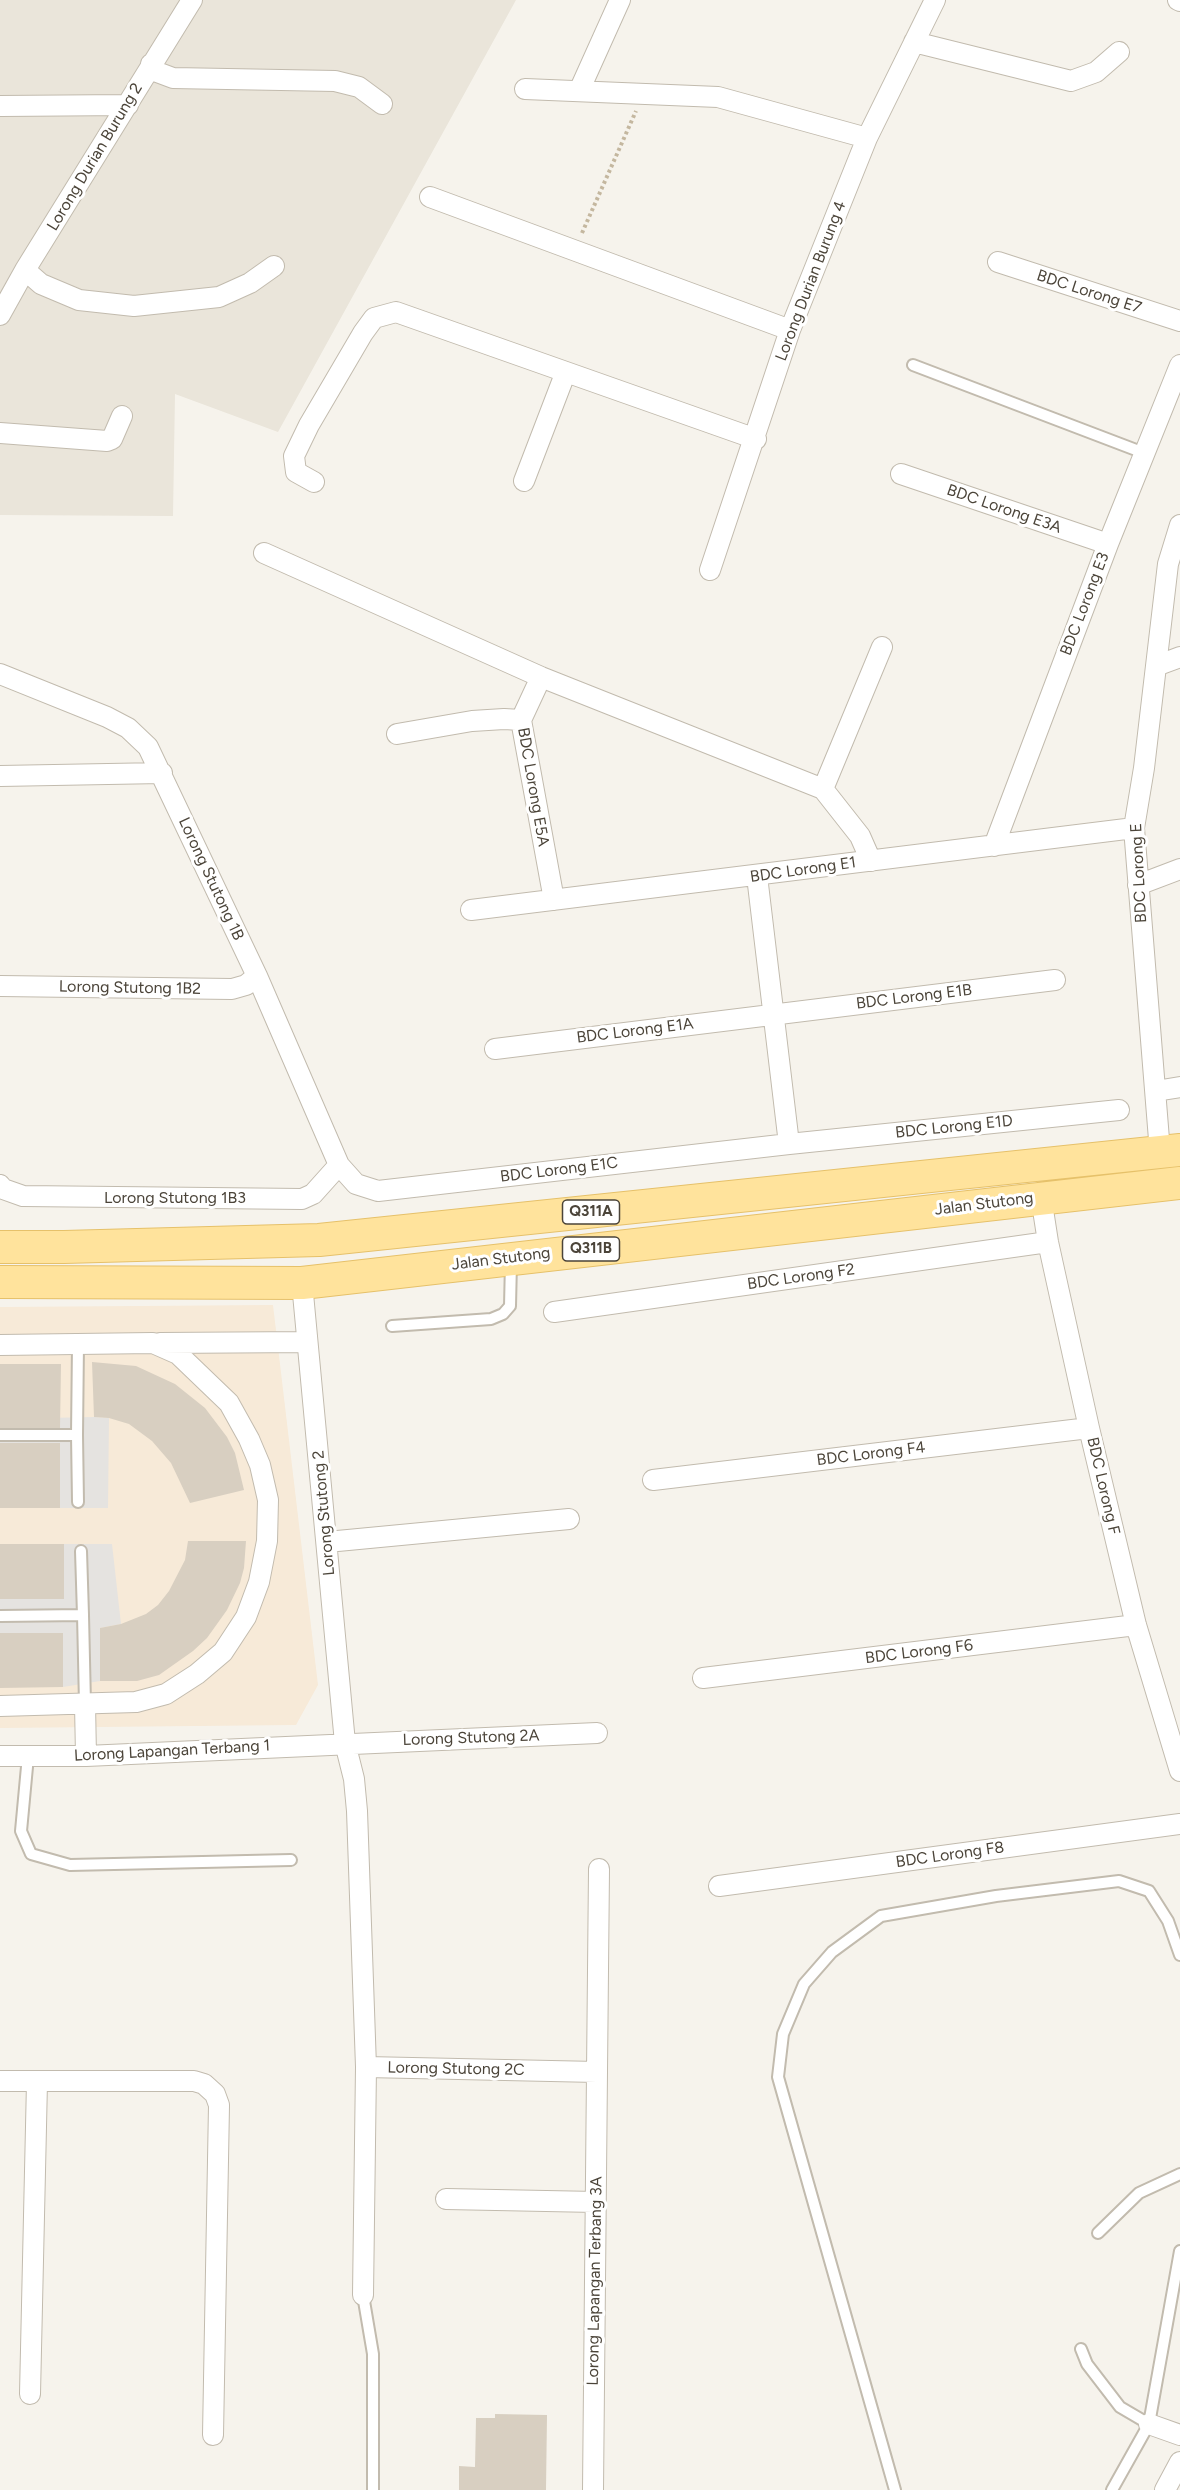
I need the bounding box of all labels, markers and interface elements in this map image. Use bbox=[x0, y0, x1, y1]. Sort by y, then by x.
street label: Lorong Durian Burung 2 bbox=[43, 80, 147, 234]
street label: Lorong Durian Burung 4 bbox=[772, 198, 850, 364]
street label: BDC Lorong E7 bbox=[1034, 266, 1144, 318]
street label: BDC Lorong E3A bbox=[944, 480, 1064, 538]
street label: BDC Lorong E3 bbox=[1057, 550, 1113, 658]
street label: BDC Lorong E5A bbox=[513, 726, 553, 848]
street label: Lorong Stutong 1B bbox=[174, 815, 248, 943]
street label: BDC Lorong E bbox=[1127, 822, 1151, 924]
street label: BDC Lorong E1 bbox=[749, 853, 857, 887]
street label: Lorong Stutong 1B2 bbox=[59, 977, 201, 999]
street label: BDC Lorong E1B bbox=[855, 980, 973, 1014]
street label: BDC Lorong E1A bbox=[575, 1014, 695, 1048]
street label: BDC Lorong E1D bbox=[894, 1111, 1014, 1143]
street label: BDC Lorong E1C bbox=[499, 1153, 619, 1187]
street label: Lorong Stutong 1B3 bbox=[104, 1188, 246, 1208]
street label: Jalan Stutong bbox=[934, 1188, 1034, 1220]
road number: Q311A bbox=[562, 1200, 620, 1224]
road number: Q311B bbox=[562, 1237, 620, 1261]
street label: Jalan Stutong bbox=[451, 1243, 551, 1275]
street label: BDC Lorong F2 bbox=[746, 1260, 856, 1294]
street label: BDC Lorong F bbox=[1082, 1435, 1124, 1537]
street label: BDC Lorong F4 bbox=[816, 1438, 926, 1470]
street label: Lorong Stutong 2 bbox=[309, 1449, 339, 1577]
street label: BDC Lorong F6 bbox=[864, 1636, 974, 1668]
street label: Lorong Stutong 2A bbox=[402, 1726, 540, 1750]
street label: Lorong Lapangan Terbang 1 bbox=[73, 1736, 271, 1766]
street label: BDC Lorong F8 bbox=[895, 1838, 1005, 1872]
street label: Lorong Stutong 2C bbox=[387, 2058, 525, 2080]
street label: Lorong Lapangan Terbang 3A bbox=[584, 2176, 606, 2386]

